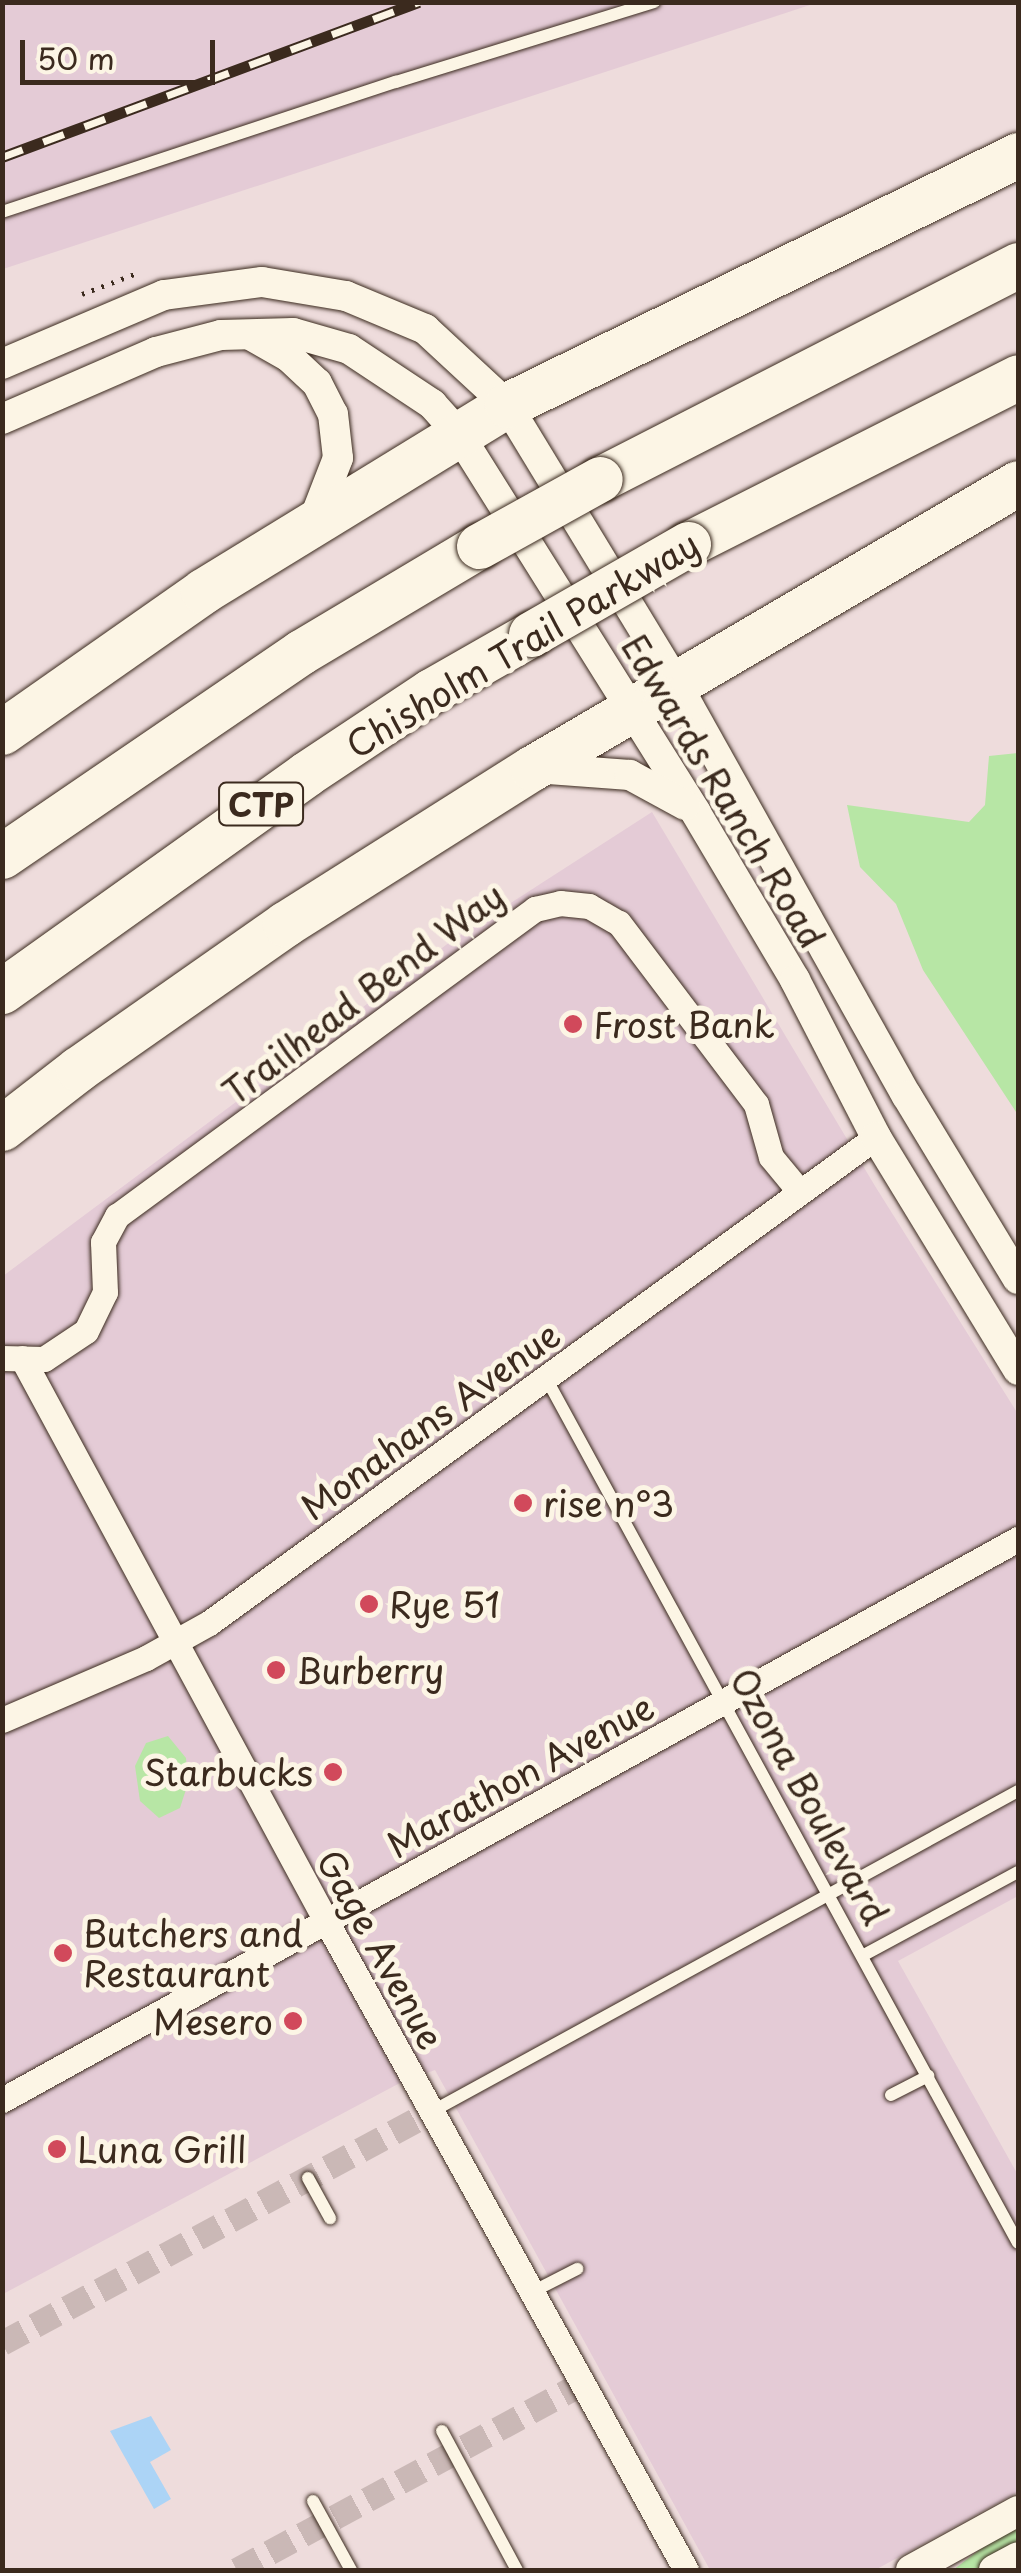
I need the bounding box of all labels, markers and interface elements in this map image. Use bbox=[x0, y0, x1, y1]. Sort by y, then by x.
scale bar bbox=[25, 20, 220, 82]
text: 50 m bbox=[37, 35, 115, 80]
street label: Chisholm Trail Parkway bbox=[337, 521, 707, 767]
street label: Edwards Ranch Road bbox=[615, 629, 833, 953]
road number: CTP bbox=[216, 777, 306, 831]
street label: Trailhead Bend Way bbox=[214, 873, 512, 1113]
place label: Frost Bank bbox=[593, 1003, 776, 1045]
marker: Frost Bank bbox=[562, 1013, 584, 1035]
street label: Monahans Avenue bbox=[294, 1313, 566, 1527]
place label: rise n°3 bbox=[543, 1482, 673, 1524]
marker: rise n°3 bbox=[512, 1492, 534, 1514]
place label: Rye 51 bbox=[389, 1583, 501, 1625]
marker: Rye 51 bbox=[358, 1593, 380, 1615]
place label: Burberry bbox=[296, 1649, 444, 1691]
marker: Burberry bbox=[265, 1659, 287, 1681]
street label: Ozona Boulevard bbox=[723, 1662, 897, 1930]
street label: Marathon Avenue bbox=[380, 1684, 660, 1866]
place label: Starbucks bbox=[143, 1751, 313, 1793]
marker: Starbucks bbox=[322, 1761, 344, 1783]
street label: Gage Avenue bbox=[309, 1843, 453, 2055]
place label: Butchers and Restaurant bbox=[83, 1912, 304, 1994]
marker: Butchers and Restaurant bbox=[52, 1942, 74, 1964]
place label: Mesero bbox=[153, 2000, 273, 2042]
marker: Mesero bbox=[282, 2010, 304, 2032]
place label: Luna Grill bbox=[77, 2128, 244, 2170]
marker: Luna Grill bbox=[46, 2138, 68, 2160]

